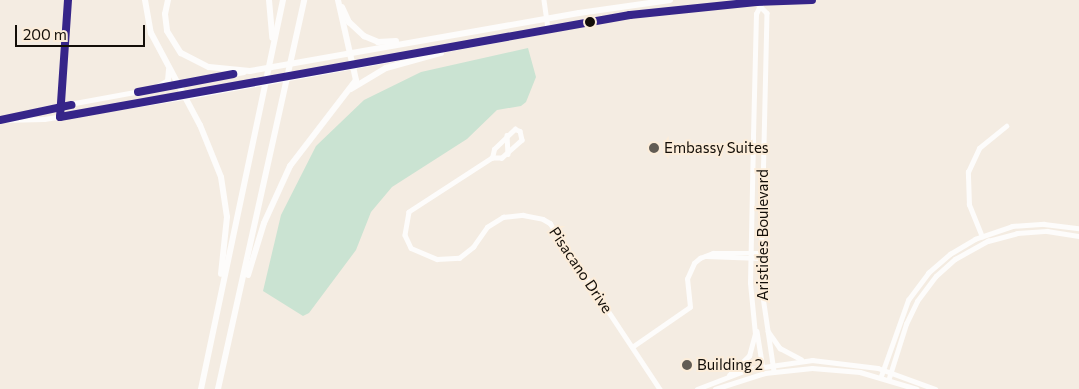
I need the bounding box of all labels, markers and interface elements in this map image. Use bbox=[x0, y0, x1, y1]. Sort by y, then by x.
scale bar bbox=[18, 15, 148, 47]
unlabelled marker bbox=[585, 17, 595, 27]
text: 200 m bbox=[23, 25, 67, 43]
place label: Embassy Suites bbox=[664, 139, 769, 157]
marker: Embassy Suites bbox=[648, 142, 660, 154]
street label: Aristides Boulevard bbox=[754, 169, 772, 301]
street label: Pisacano Drive bbox=[546, 224, 616, 316]
place label: Building 2 bbox=[697, 356, 763, 374]
marker: Building 2 bbox=[681, 359, 693, 371]

